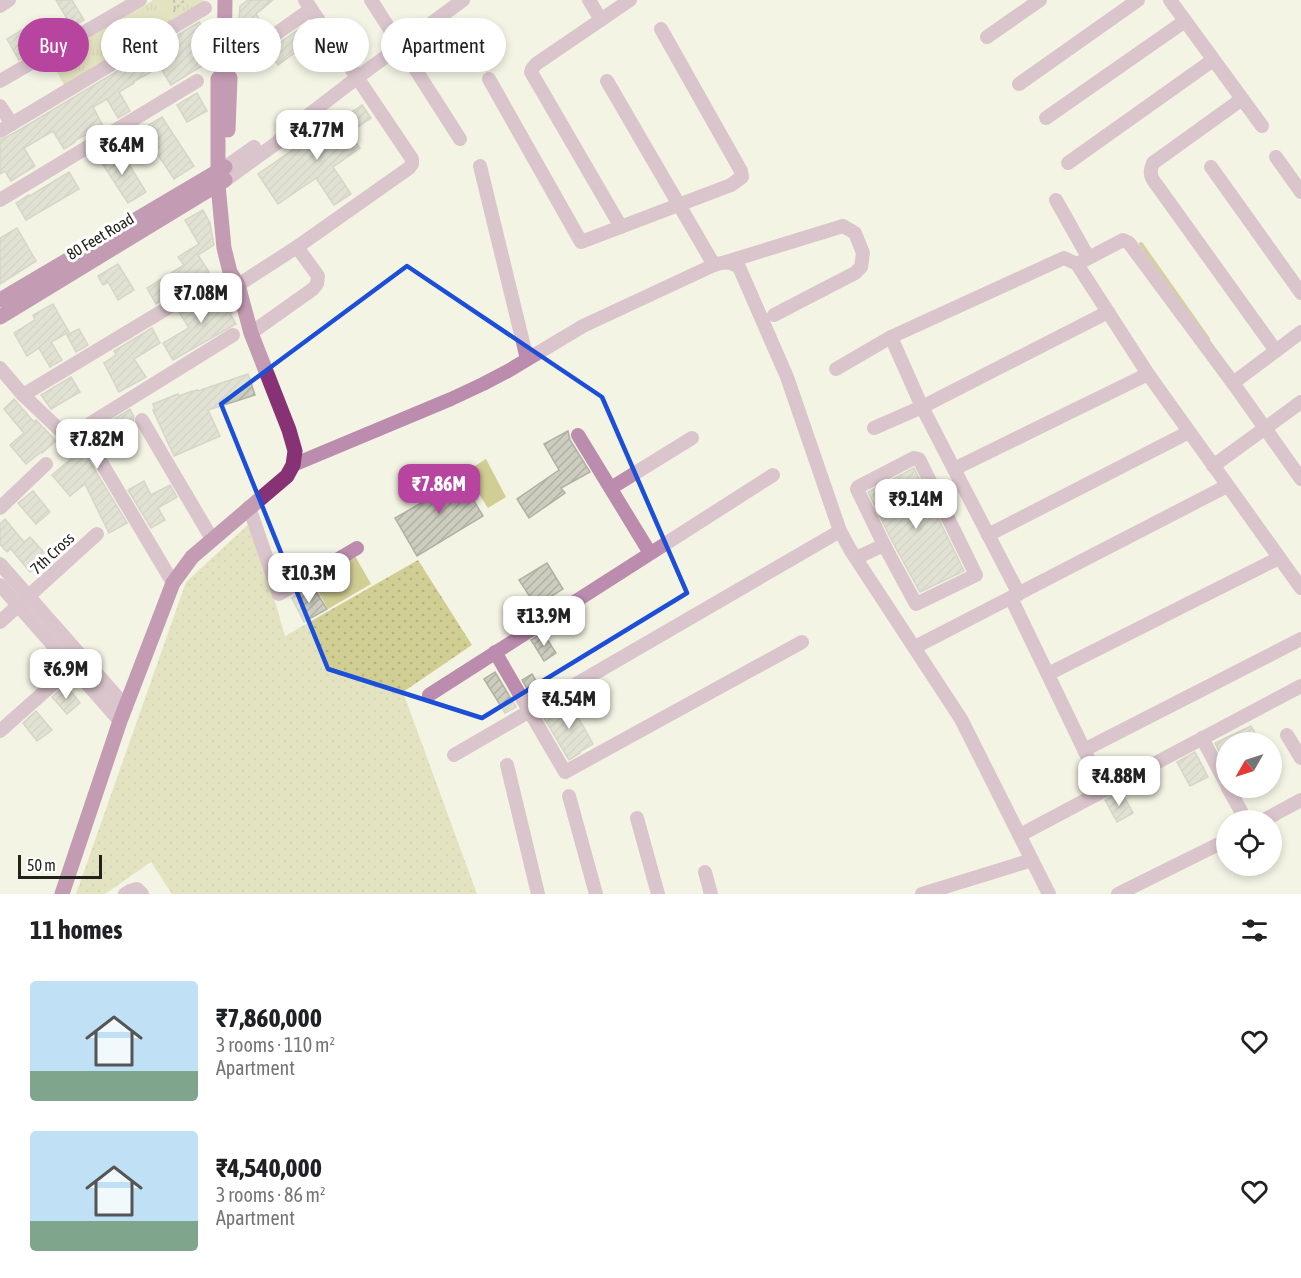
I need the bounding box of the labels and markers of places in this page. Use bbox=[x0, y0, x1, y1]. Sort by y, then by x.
pin: ₹4.77M bbox=[268, 110, 366, 161]
pin: ₹6.4M bbox=[80, 125, 164, 176]
pin: ₹7.08M bbox=[152, 273, 250, 324]
pin: ₹7.82M bbox=[48, 419, 146, 470]
pin: ₹7.86M bbox=[390, 464, 488, 515]
pin: ₹9.14M bbox=[867, 479, 965, 530]
pin: ₹10.3M bbox=[260, 553, 358, 604]
pin: ₹13.9M bbox=[495, 596, 593, 647]
pin: ₹6.9M bbox=[24, 649, 108, 700]
pin: ₹4.54M bbox=[520, 679, 618, 730]
pin: ₹4.88M bbox=[1070, 756, 1168, 807]

